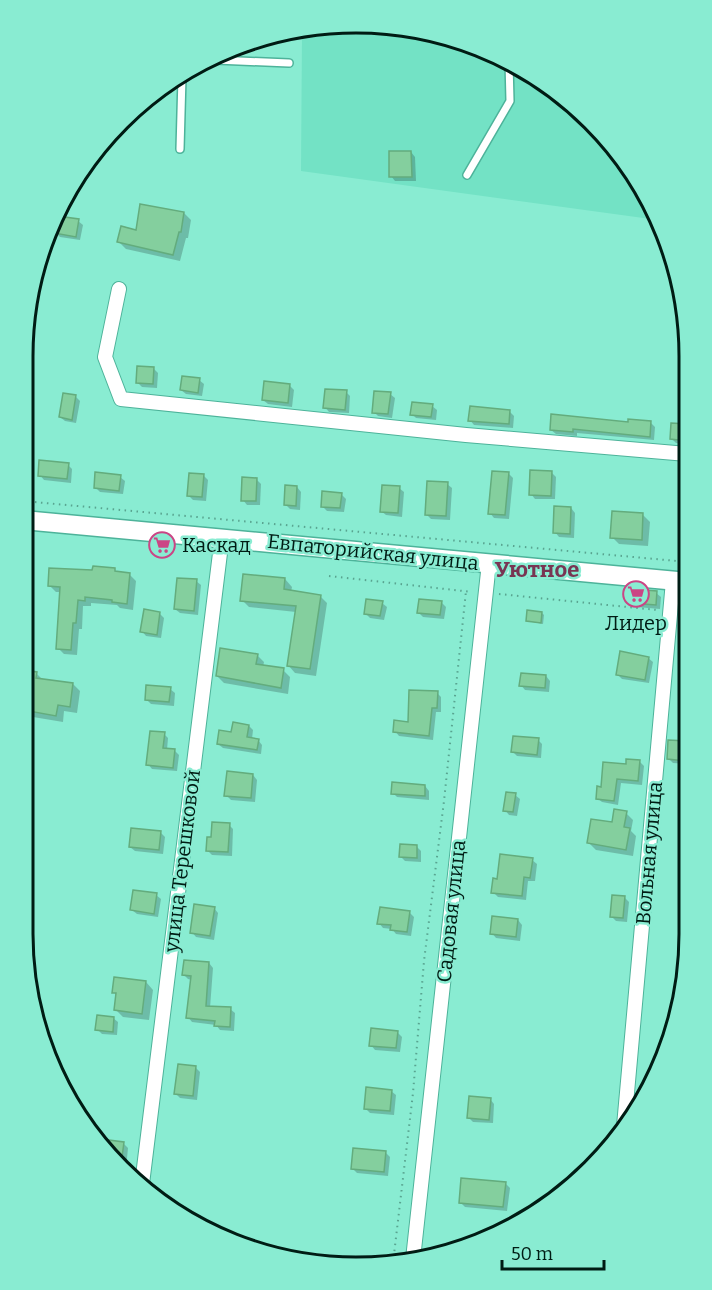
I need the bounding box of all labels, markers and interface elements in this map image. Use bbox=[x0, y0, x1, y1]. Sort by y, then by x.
street label: Евпаторийская улица bbox=[266, 529, 480, 575]
supermarket icon: Каскад bbox=[147, 530, 177, 560]
place label: Каскад bbox=[182, 533, 251, 557]
district label: Уютное bbox=[495, 556, 579, 583]
supermarket icon: Лидер bbox=[621, 579, 651, 609]
place label: Лидер bbox=[605, 611, 667, 635]
street label: улица Терешковой bbox=[159, 768, 205, 955]
street label: Вольная улица bbox=[631, 780, 667, 926]
street label: Садовая улица bbox=[432, 839, 470, 983]
scale bar bbox=[502, 1233, 604, 1271]
text: 50 m bbox=[511, 1243, 553, 1265]

